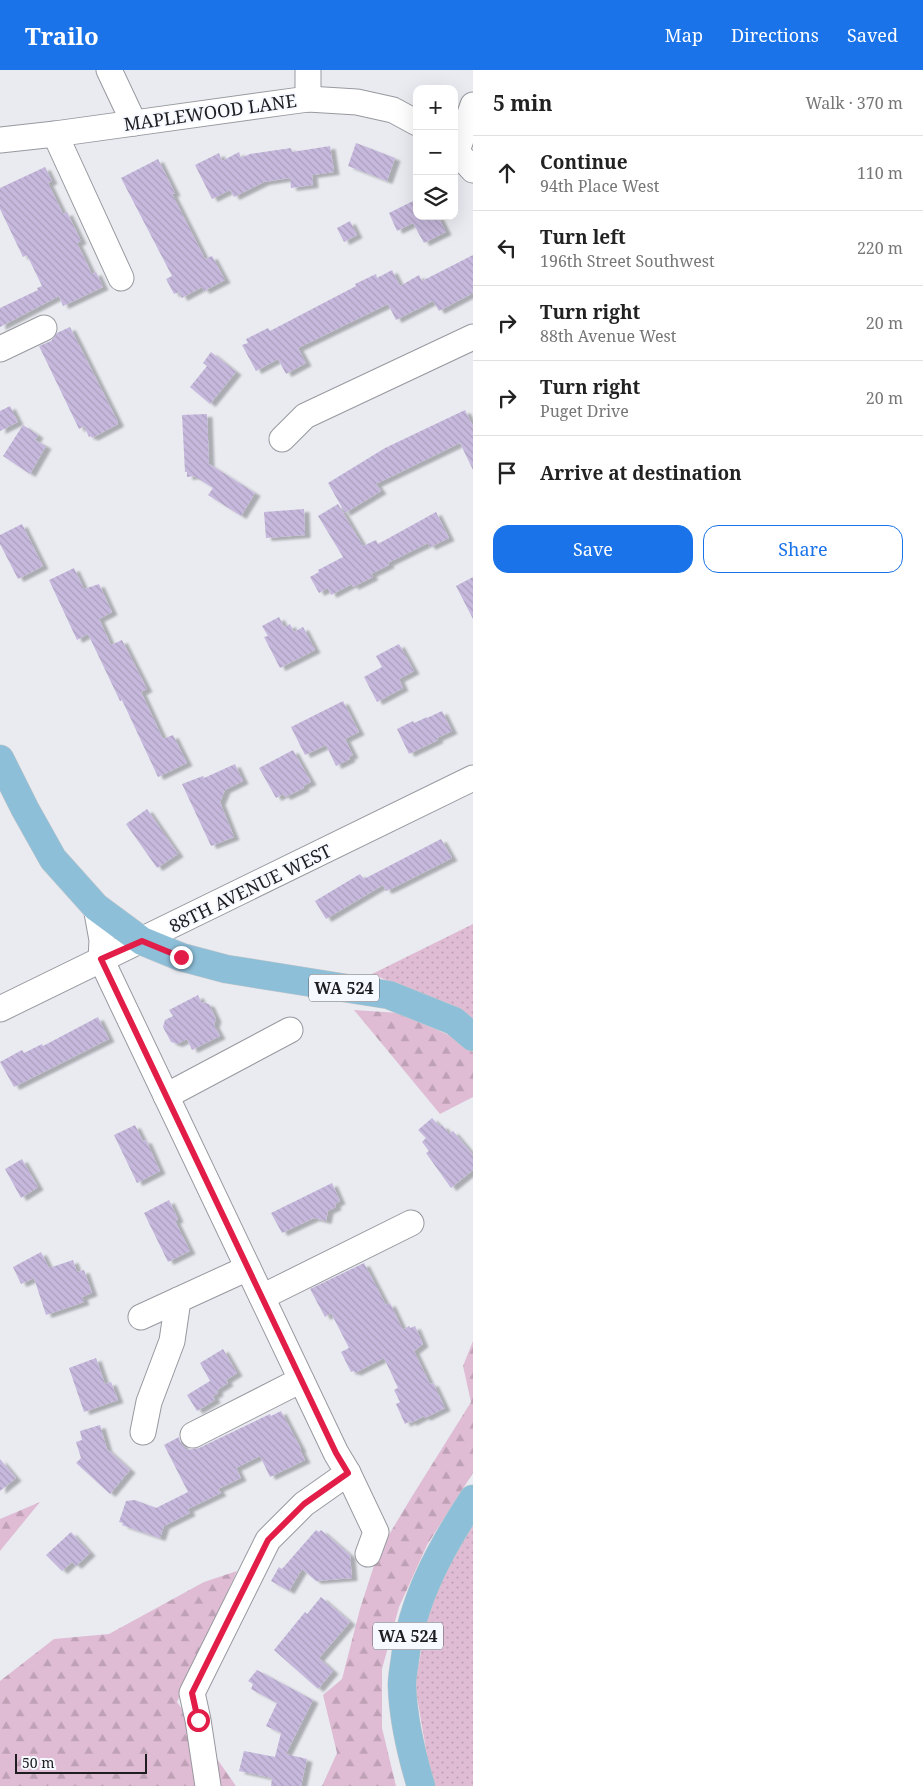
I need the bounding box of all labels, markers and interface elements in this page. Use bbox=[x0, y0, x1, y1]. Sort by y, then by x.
text: Trailo bbox=[25, 19, 99, 52]
text: Map bbox=[665, 23, 703, 47]
text: Directions bbox=[731, 23, 819, 47]
text: Saved bbox=[847, 23, 898, 47]
map controls bbox=[413, 85, 458, 220]
button: + bbox=[413, 85, 458, 130]
street label: MAPLEWOOD LANE bbox=[122, 88, 298, 136]
text: 5 min bbox=[493, 89, 552, 117]
text: Walk · 370 m bbox=[806, 92, 903, 114]
button: − bbox=[413, 130, 458, 175]
text: Continue bbox=[540, 149, 628, 175]
icon: ahead bbox=[493, 159, 521, 187]
text: 110 m bbox=[857, 162, 903, 184]
button: layers bbox=[413, 175, 458, 220]
text: 94th Place West bbox=[540, 175, 659, 197]
text: Turn left bbox=[540, 224, 626, 250]
icon: left bbox=[493, 234, 521, 262]
text: 220 m bbox=[857, 237, 903, 259]
text: 196th Street Southwest bbox=[540, 250, 715, 272]
text: Turn right bbox=[540, 299, 640, 325]
icon: right bbox=[493, 309, 521, 337]
text: 20 m bbox=[866, 312, 903, 334]
text: 88th Avenue West bbox=[540, 325, 676, 347]
text: Turn right bbox=[540, 374, 640, 400]
icon: right bbox=[493, 384, 521, 412]
text: 20 m bbox=[866, 387, 903, 409]
text: Puget Drive bbox=[540, 400, 629, 422]
icon: arrive bbox=[493, 459, 521, 487]
text: Arrive at destination bbox=[540, 460, 742, 486]
button: Save bbox=[493, 525, 693, 573]
button: Share bbox=[703, 525, 903, 573]
street label: 88TH AVENUE WEST bbox=[165, 838, 335, 938]
route end bbox=[170, 946, 193, 969]
road number: WA 524 bbox=[309, 974, 379, 1001]
road number: WA 524 bbox=[373, 1622, 443, 1650]
route start bbox=[187, 1709, 210, 1732]
scale bar bbox=[15, 1751, 148, 1774]
text: 50 m bbox=[22, 1753, 55, 1772]

